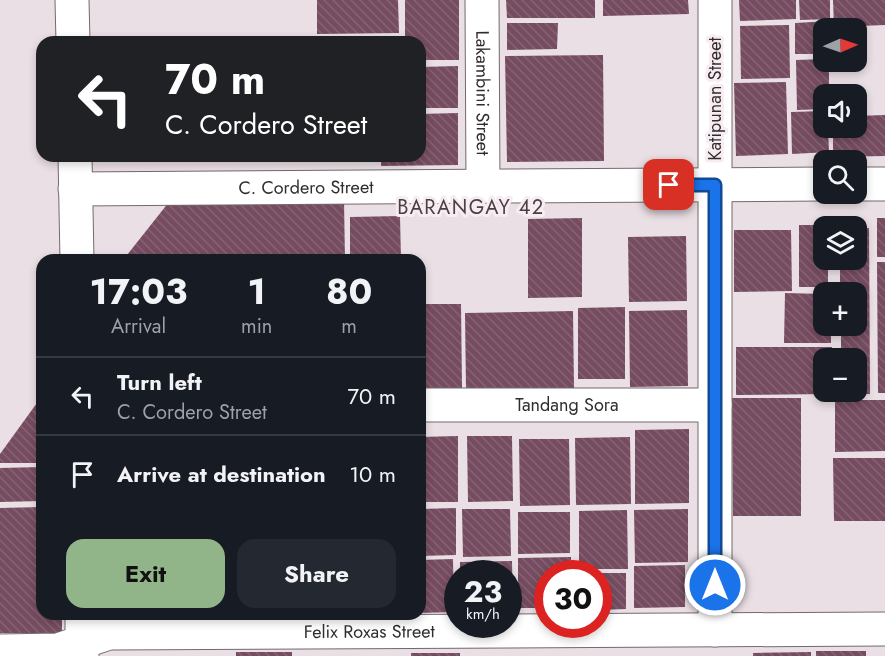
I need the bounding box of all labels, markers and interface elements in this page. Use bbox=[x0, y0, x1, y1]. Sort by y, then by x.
north arrow bbox=[813, 18, 867, 72]
map controls bbox=[813, 18, 867, 402]
street label: Lakambini Street bbox=[469, 30, 496, 156]
street label: Katipunan Street bbox=[702, 37, 728, 161]
text: 70 m bbox=[165, 49, 265, 110]
icon: left bbox=[66, 60, 144, 138]
button: sound bbox=[813, 84, 867, 138]
text: C. Cordero Street bbox=[165, 105, 367, 144]
button: search bbox=[813, 150, 867, 204]
pin bbox=[643, 159, 694, 210]
icon: arrive bbox=[652, 168, 685, 201]
street label: C. Cordero Street bbox=[238, 174, 374, 201]
district label: BARANGAY 42 bbox=[397, 193, 545, 222]
button: layers bbox=[813, 216, 867, 270]
text: 17:03 bbox=[90, 265, 187, 317]
text: 1 bbox=[248, 265, 266, 317]
text: 80 bbox=[326, 265, 372, 317]
button: + bbox=[813, 282, 867, 336]
text: Arrival bbox=[111, 312, 166, 341]
text: min bbox=[241, 312, 272, 341]
text: m bbox=[341, 312, 357, 341]
button: − bbox=[813, 348, 867, 402]
text: Turn left bbox=[117, 366, 202, 398]
icon: left bbox=[66, 380, 99, 413]
text: 70 m bbox=[347, 380, 396, 412]
street label: Tandang Sora bbox=[515, 392, 619, 418]
text: C. Cordero Street bbox=[117, 398, 267, 427]
icon: arrive bbox=[66, 458, 99, 491]
text: Arrive at destination bbox=[117, 458, 326, 490]
text: 10 m bbox=[349, 458, 396, 490]
button: Exit bbox=[66, 539, 225, 608]
button: Share bbox=[237, 539, 396, 608]
position arrow bbox=[683, 553, 747, 617]
speed limit sign: 30 bbox=[534, 560, 612, 638]
text: 23 bbox=[464, 570, 502, 613]
text: km/h bbox=[466, 603, 500, 625]
street label: Felix Roxas Street bbox=[304, 618, 436, 645]

